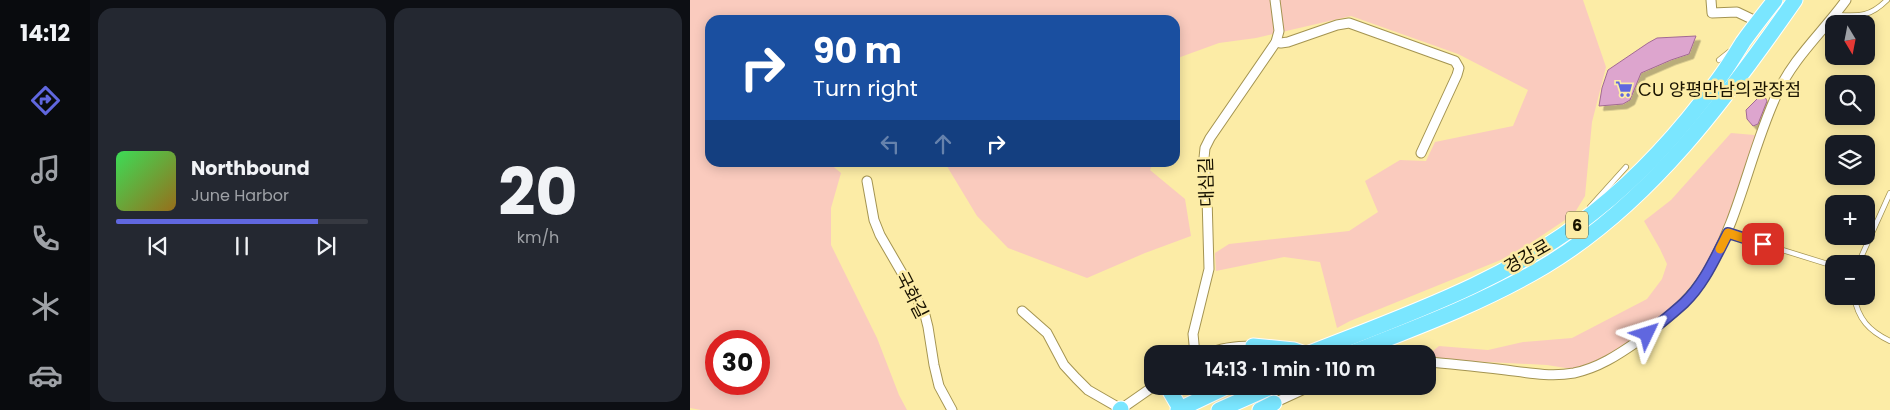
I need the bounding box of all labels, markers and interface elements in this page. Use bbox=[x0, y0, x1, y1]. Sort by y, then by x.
north arrow bbox=[1825, 15, 1875, 65]
map controls bbox=[1825, 15, 1875, 305]
text: 14:12 bbox=[20, 18, 70, 49]
text: 90 m bbox=[813, 26, 902, 75]
icon: right bbox=[730, 35, 795, 100]
text: Turn right bbox=[813, 73, 918, 104]
button: search bbox=[1825, 75, 1875, 125]
place label: CU 양평만남의광장점 bbox=[1638, 77, 1801, 102]
supermarket icon: CU 양평만남의광장점 bbox=[1614, 79, 1634, 99]
icon: directions bbox=[28, 83, 63, 118]
icon: left bbox=[876, 130, 904, 158]
icon: ahead bbox=[929, 130, 957, 158]
icon: right bbox=[982, 130, 1010, 158]
button: layers bbox=[1825, 135, 1875, 185]
text: 20 bbox=[498, 147, 578, 238]
icon: music bbox=[28, 152, 63, 187]
text: Northbound bbox=[191, 155, 310, 182]
street label: 대심길 bbox=[1193, 157, 1219, 207]
text: June Harbor bbox=[191, 184, 289, 207]
button: + bbox=[1825, 195, 1875, 245]
road number: 6 bbox=[1566, 212, 1588, 238]
icon: phone bbox=[28, 221, 63, 256]
pin bbox=[1742, 223, 1784, 265]
text: km/h bbox=[517, 226, 559, 249]
icon: arrive bbox=[1749, 230, 1777, 258]
icon: previous bbox=[144, 232, 172, 260]
icon: pause bbox=[228, 232, 256, 260]
icon: next bbox=[312, 232, 340, 260]
street label: 경강로 bbox=[1499, 233, 1555, 279]
button: − bbox=[1825, 255, 1875, 305]
street label: 국화길 bbox=[890, 267, 934, 323]
icon: climate bbox=[28, 289, 63, 324]
position arrow bbox=[1620, 307, 1672, 359]
speed limit sign: 30 bbox=[705, 330, 770, 395]
text: 14:13 · 1 min · 110 m bbox=[1205, 356, 1375, 383]
icon: car bbox=[28, 358, 63, 393]

